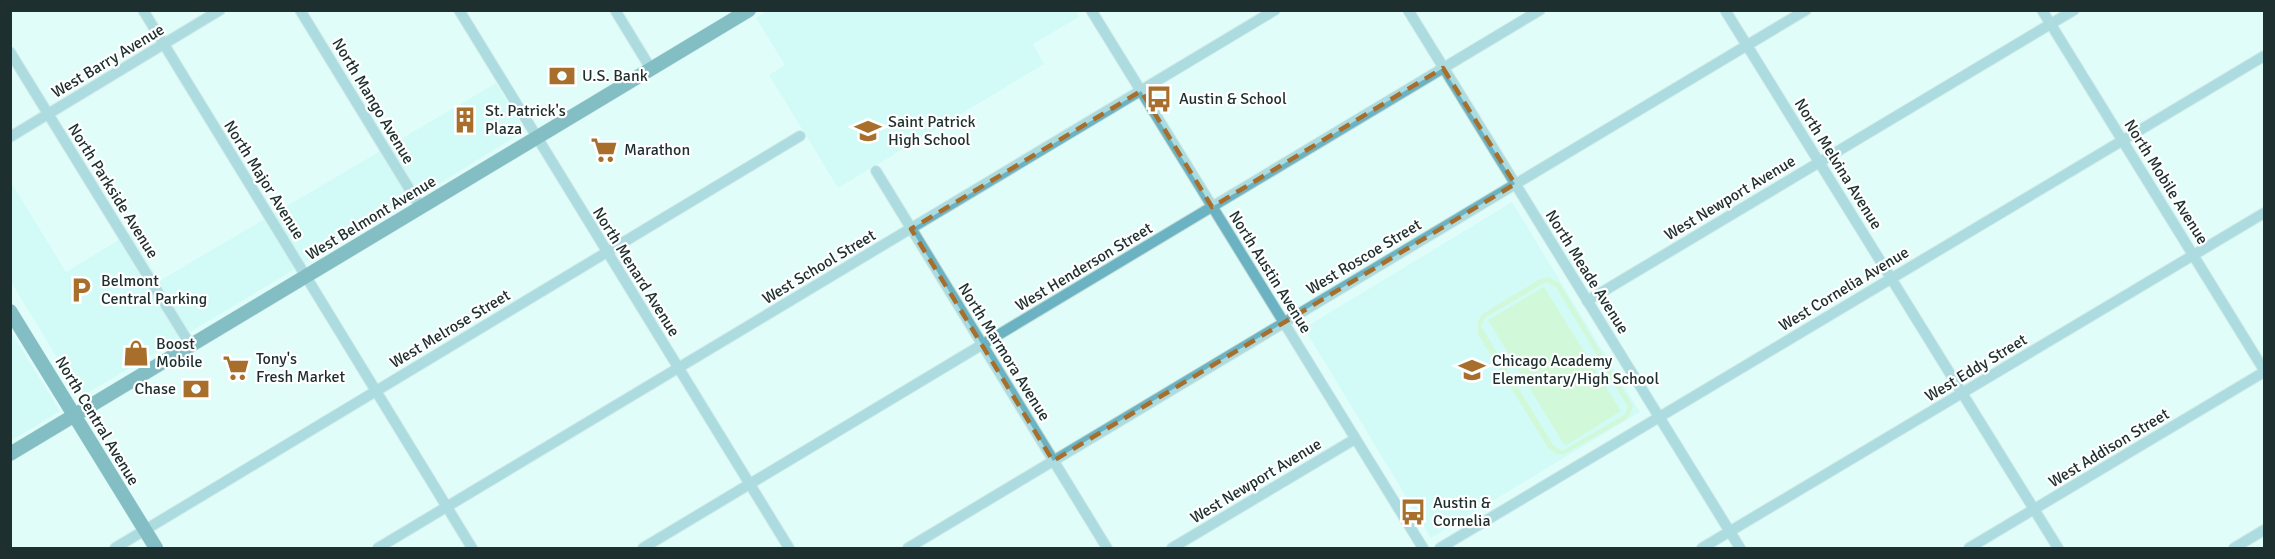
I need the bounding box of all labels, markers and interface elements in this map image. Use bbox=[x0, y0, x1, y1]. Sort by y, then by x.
street label: West Barry Avenue bbox=[48, 19, 168, 103]
street label: North Mango Avenue bbox=[328, 34, 418, 168]
bank icon: U.S. Bank bbox=[547, 61, 577, 91]
place label: U.S. Bank bbox=[582, 66, 648, 86]
bus stop icon: Austin & School bbox=[1144, 84, 1174, 114]
place label: Austin & School bbox=[1179, 89, 1287, 109]
street label: North Melvina Avenue bbox=[1790, 95, 1886, 233]
place label: St. Patrick's Plaza bbox=[485, 101, 566, 139]
building icon: St. Patrick's Plaza bbox=[450, 105, 480, 135]
place label: Saint Patrick High School bbox=[888, 112, 976, 150]
school or university icon: Saint Patrick High School bbox=[853, 116, 883, 146]
street label: North Mobile Avenue bbox=[2120, 116, 2212, 248]
street label: North Major Avenue bbox=[219, 117, 309, 243]
street label: North Parkside Avenue bbox=[63, 120, 163, 262]
supermarket icon: Marathon bbox=[589, 135, 619, 165]
place label: Marathon bbox=[624, 140, 690, 160]
street label: West Newport Avenue bbox=[1661, 151, 1799, 245]
street label: West Belmont Avenue bbox=[302, 171, 440, 265]
street label: North Menard Avenue bbox=[588, 204, 684, 340]
street label: North Meade Avenue bbox=[1541, 206, 1633, 338]
street label: North Austin Avenue bbox=[1224, 207, 1316, 337]
street label: West Roscoe Street bbox=[1303, 215, 1426, 299]
street label: West Henderson Street bbox=[1012, 218, 1156, 316]
street label: West School Street bbox=[759, 225, 880, 309]
street label: West Cornelia Avenue bbox=[1775, 242, 1913, 336]
place label: Belmont Central Parking bbox=[101, 271, 207, 309]
parking icon: Belmont Central Parking bbox=[66, 275, 96, 305]
street label: North Marmora Avenue bbox=[953, 279, 1055, 425]
street label: West Melrose Street bbox=[386, 285, 514, 373]
street label: West Eddy Street bbox=[1921, 329, 2031, 406]
place label: Boost Mobile bbox=[156, 334, 203, 372]
shop icon: Boost Mobile bbox=[121, 338, 151, 368]
place label: Tony's Fresh Market bbox=[256, 349, 345, 387]
place label: Chicago Academy Elementary/High School bbox=[1492, 351, 1659, 389]
street label: North Central Avenue bbox=[51, 353, 143, 489]
supermarket icon: Tony's Fresh Market bbox=[221, 353, 251, 383]
school or university icon: Chicago Academy Elementary/High School bbox=[1457, 355, 1487, 385]
bank icon: Chase bbox=[181, 374, 211, 404]
place label: Chase bbox=[135, 379, 176, 399]
street label: West Addison Street bbox=[2045, 404, 2173, 492]
street label: West Newport Avenue bbox=[1187, 434, 1325, 528]
place label: Austin & Cornelia bbox=[1433, 493, 1491, 531]
bus stop icon: Austin & Cornelia bbox=[1398, 497, 1428, 527]

